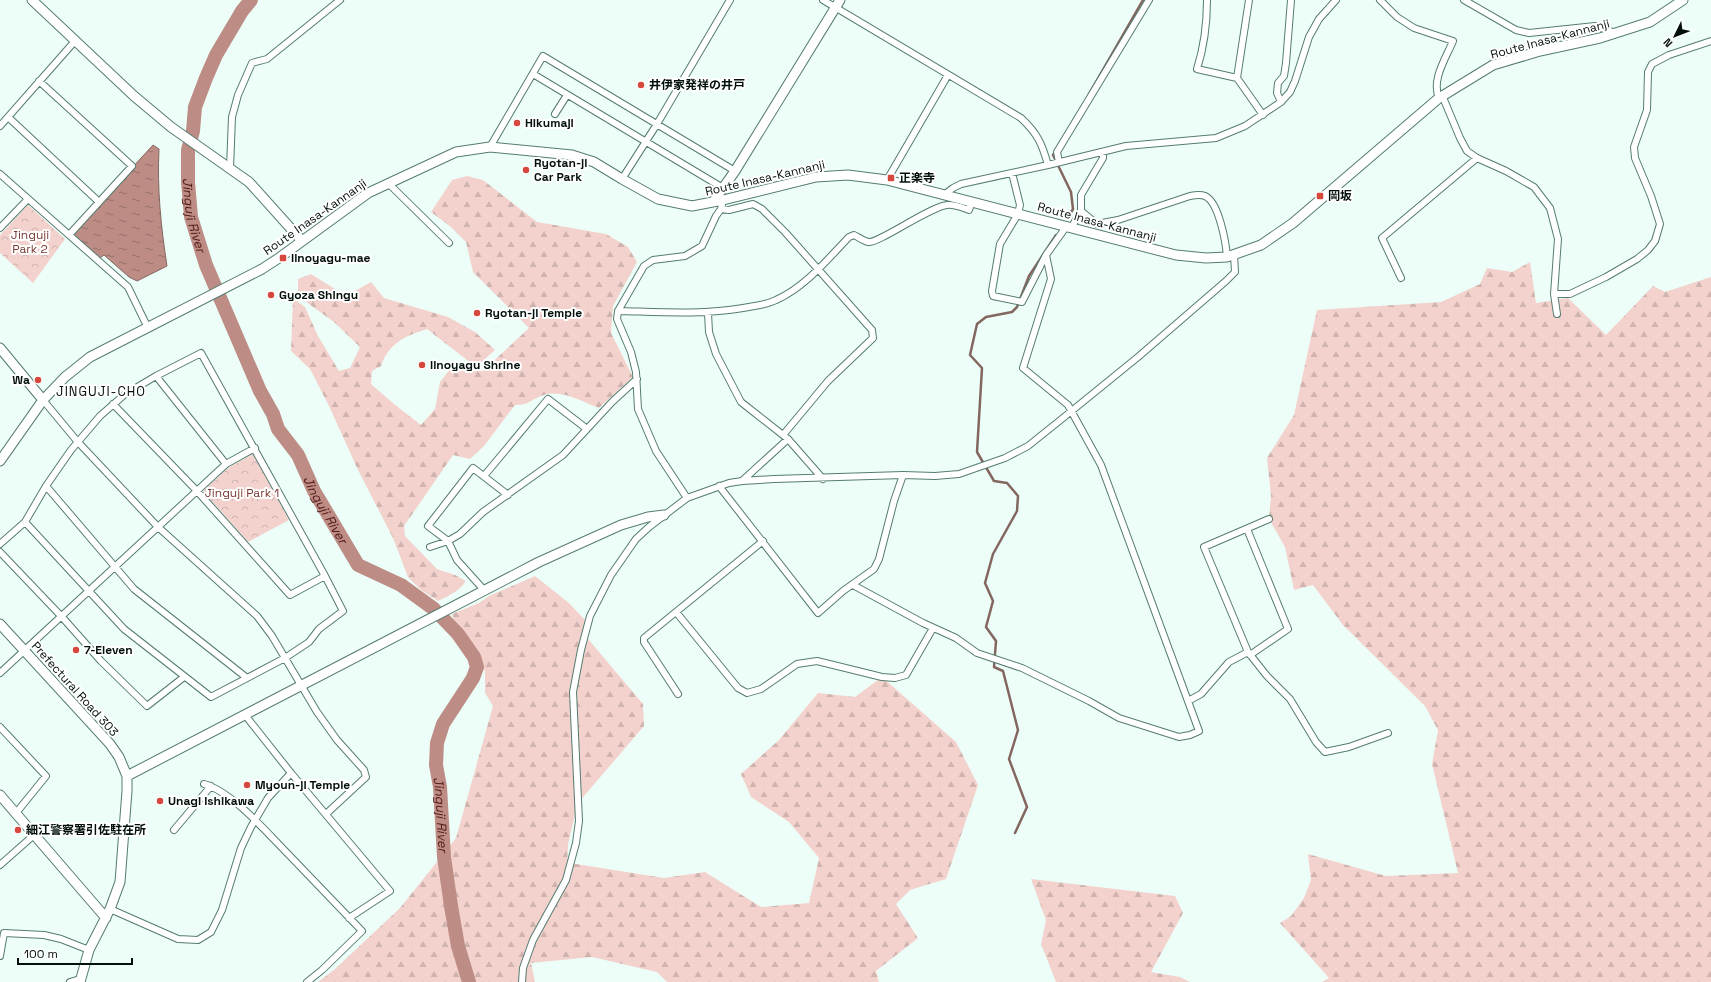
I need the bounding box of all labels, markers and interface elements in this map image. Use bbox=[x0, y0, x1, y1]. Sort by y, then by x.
street label: Route Inasa-Kannanji bbox=[1489, 15, 1611, 63]
north arrow bbox=[1655, 16, 1695, 56]
text: N bbox=[1660, 35, 1675, 50]
place label: 井伊家発祥の井戸 bbox=[649, 77, 745, 93]
marker: 井伊家発祥の井戸 bbox=[636, 80, 646, 90]
place label: Hikumaji bbox=[525, 115, 574, 131]
marker: Hikumaji bbox=[512, 118, 522, 128]
place label: Ryotan-ji Car Park bbox=[534, 155, 588, 185]
street label: Route Inasa-Kannanji bbox=[703, 156, 827, 200]
marker: Ryotan-ji Car Park bbox=[521, 165, 531, 175]
place label: 正楽寺 bbox=[899, 170, 935, 186]
marker: 正楽寺 bbox=[886, 173, 896, 183]
street label: Route Inasa-Kannanji bbox=[260, 175, 370, 259]
water label: Jinguji River bbox=[180, 178, 211, 256]
place label: 岡坂 bbox=[1328, 188, 1352, 204]
marker: 岡坂 bbox=[1315, 191, 1325, 201]
street label: Route Inasa-Kannanji bbox=[1036, 198, 1158, 246]
park label: Jinguji Park 2 bbox=[11, 227, 49, 257]
place label: Iinoyagu-mae bbox=[291, 250, 371, 266]
marker: Iinoyagu-mae bbox=[278, 253, 288, 263]
place label: Gyoza Shingu bbox=[279, 287, 358, 303]
marker: Gyoza Shingu bbox=[266, 290, 276, 300]
place label: Ryotan-ji Temple bbox=[485, 305, 582, 321]
marker: Ryotan-ji Temple bbox=[472, 308, 482, 318]
place label: Iinoyagu Shrine bbox=[430, 357, 520, 373]
marker: Iinoyagu Shrine bbox=[417, 360, 427, 370]
place label: Wa bbox=[12, 372, 30, 388]
marker: Wa bbox=[33, 375, 43, 385]
district label: JINGUJI-CHO bbox=[56, 383, 146, 400]
water label: Jinguji River bbox=[300, 473, 353, 549]
park label: Jinguji Park 1 bbox=[205, 485, 279, 501]
street label: Prefectural Road 303 bbox=[28, 638, 122, 740]
place label: 7-Eleven bbox=[84, 642, 133, 658]
marker: 7-Eleven bbox=[71, 645, 81, 655]
water label: Jinguji River bbox=[430, 775, 452, 855]
place label: Myoun-ji Temple bbox=[255, 777, 350, 793]
marker: Myoun-ji Temple bbox=[242, 780, 252, 790]
place label: Unagi Ishikawa bbox=[168, 793, 254, 809]
marker: Unagi Ishikawa bbox=[155, 796, 165, 806]
place label: 細江警察署引佐駐在所 bbox=[26, 822, 146, 838]
marker: 細江警察署引佐駐在所 bbox=[13, 825, 23, 835]
scale bar bbox=[18, 940, 132, 966]
text: 100 m bbox=[24, 946, 58, 962]

